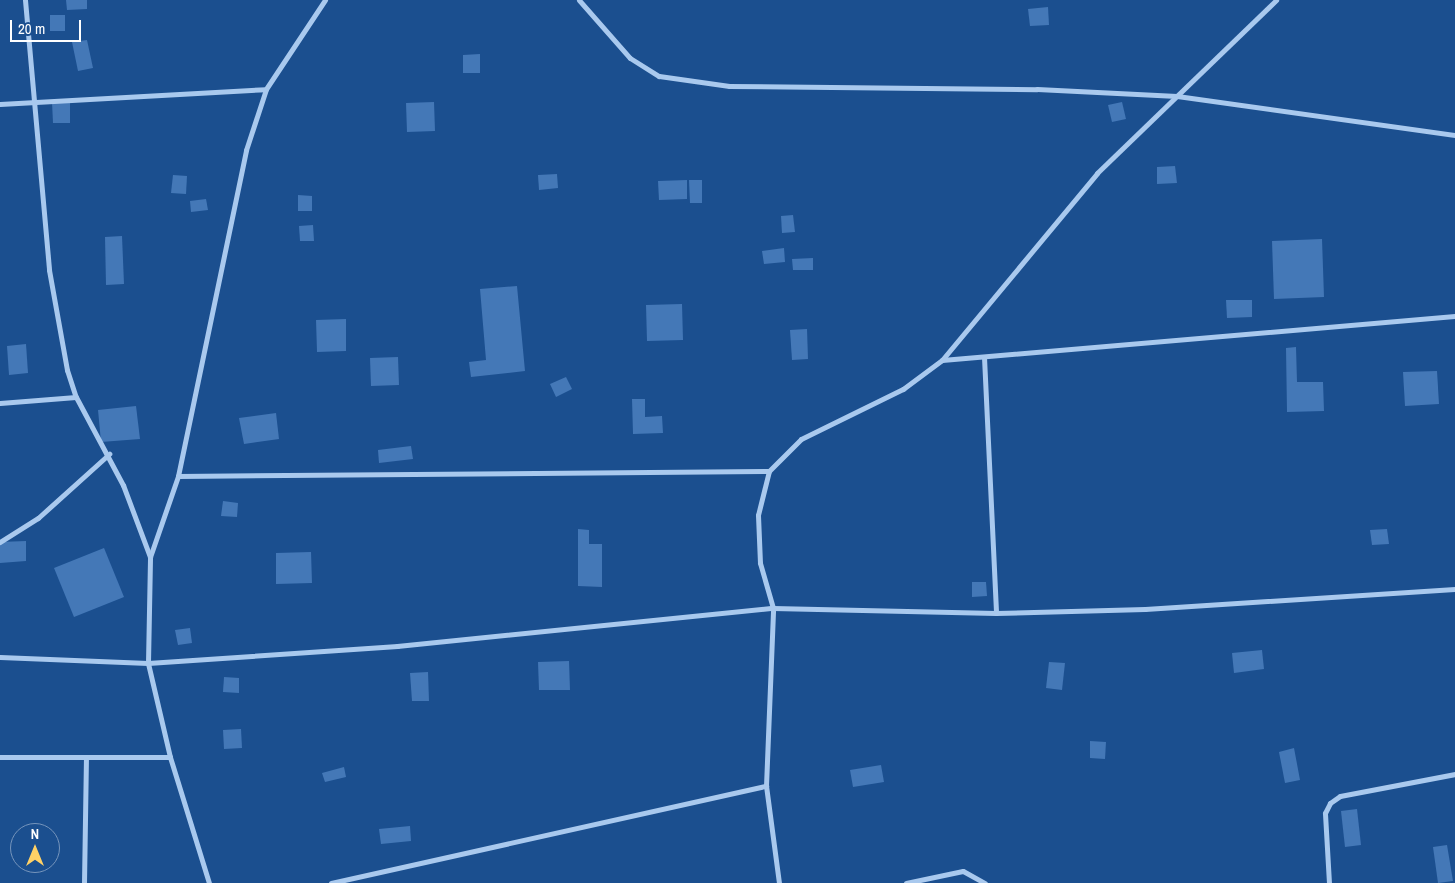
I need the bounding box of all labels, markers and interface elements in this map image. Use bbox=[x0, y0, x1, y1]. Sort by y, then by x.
scale bar bbox=[12, 10, 84, 42]
text: 20 m bbox=[18, 18, 45, 39]
north arrow bbox=[10, 823, 60, 873]
text: N bbox=[31, 825, 39, 843]

